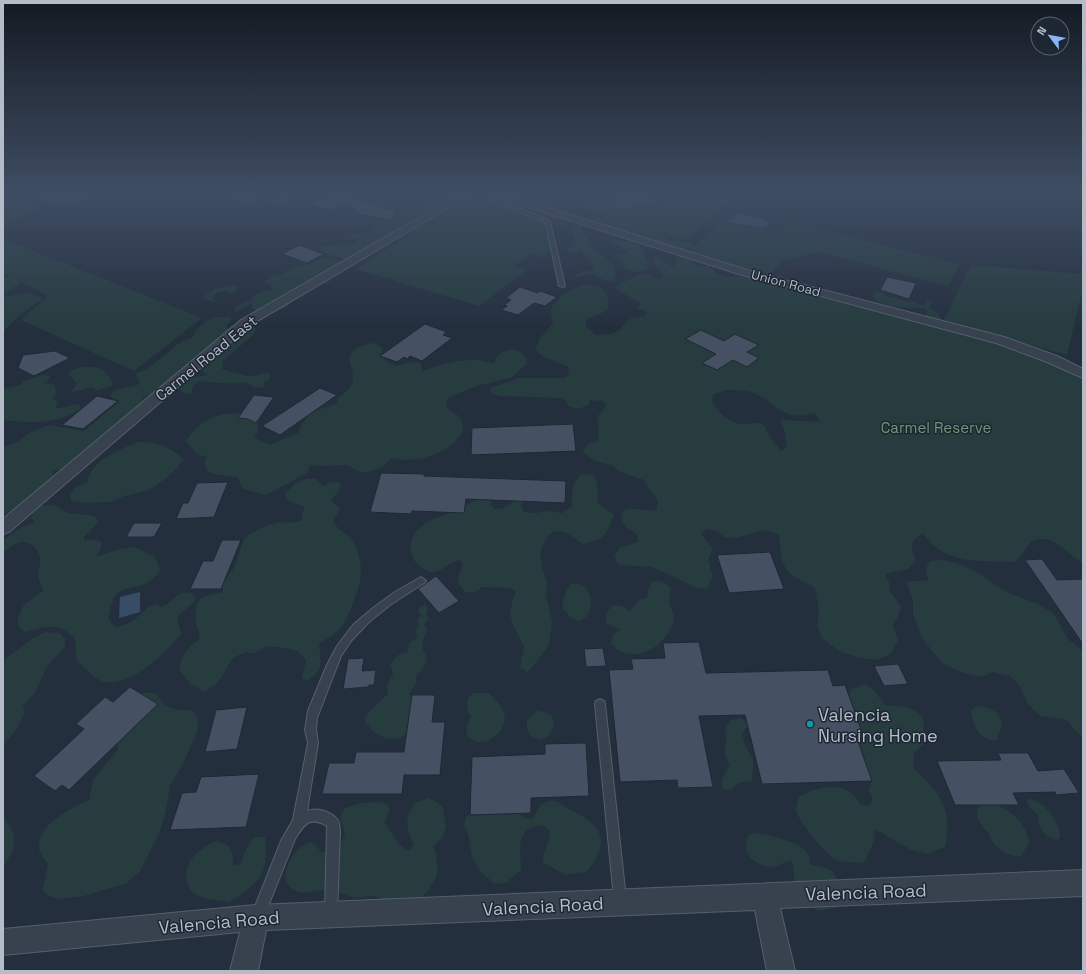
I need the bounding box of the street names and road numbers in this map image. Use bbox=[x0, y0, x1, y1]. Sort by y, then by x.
street label: Union Road bbox=[749, 266, 823, 300]
street label: Carmel Road East bbox=[151, 311, 261, 405]
street label: Valencia Road bbox=[805, 878, 927, 906]
street label: Valencia Road bbox=[482, 891, 604, 921]
street label: Valencia Road bbox=[158, 905, 280, 939]

